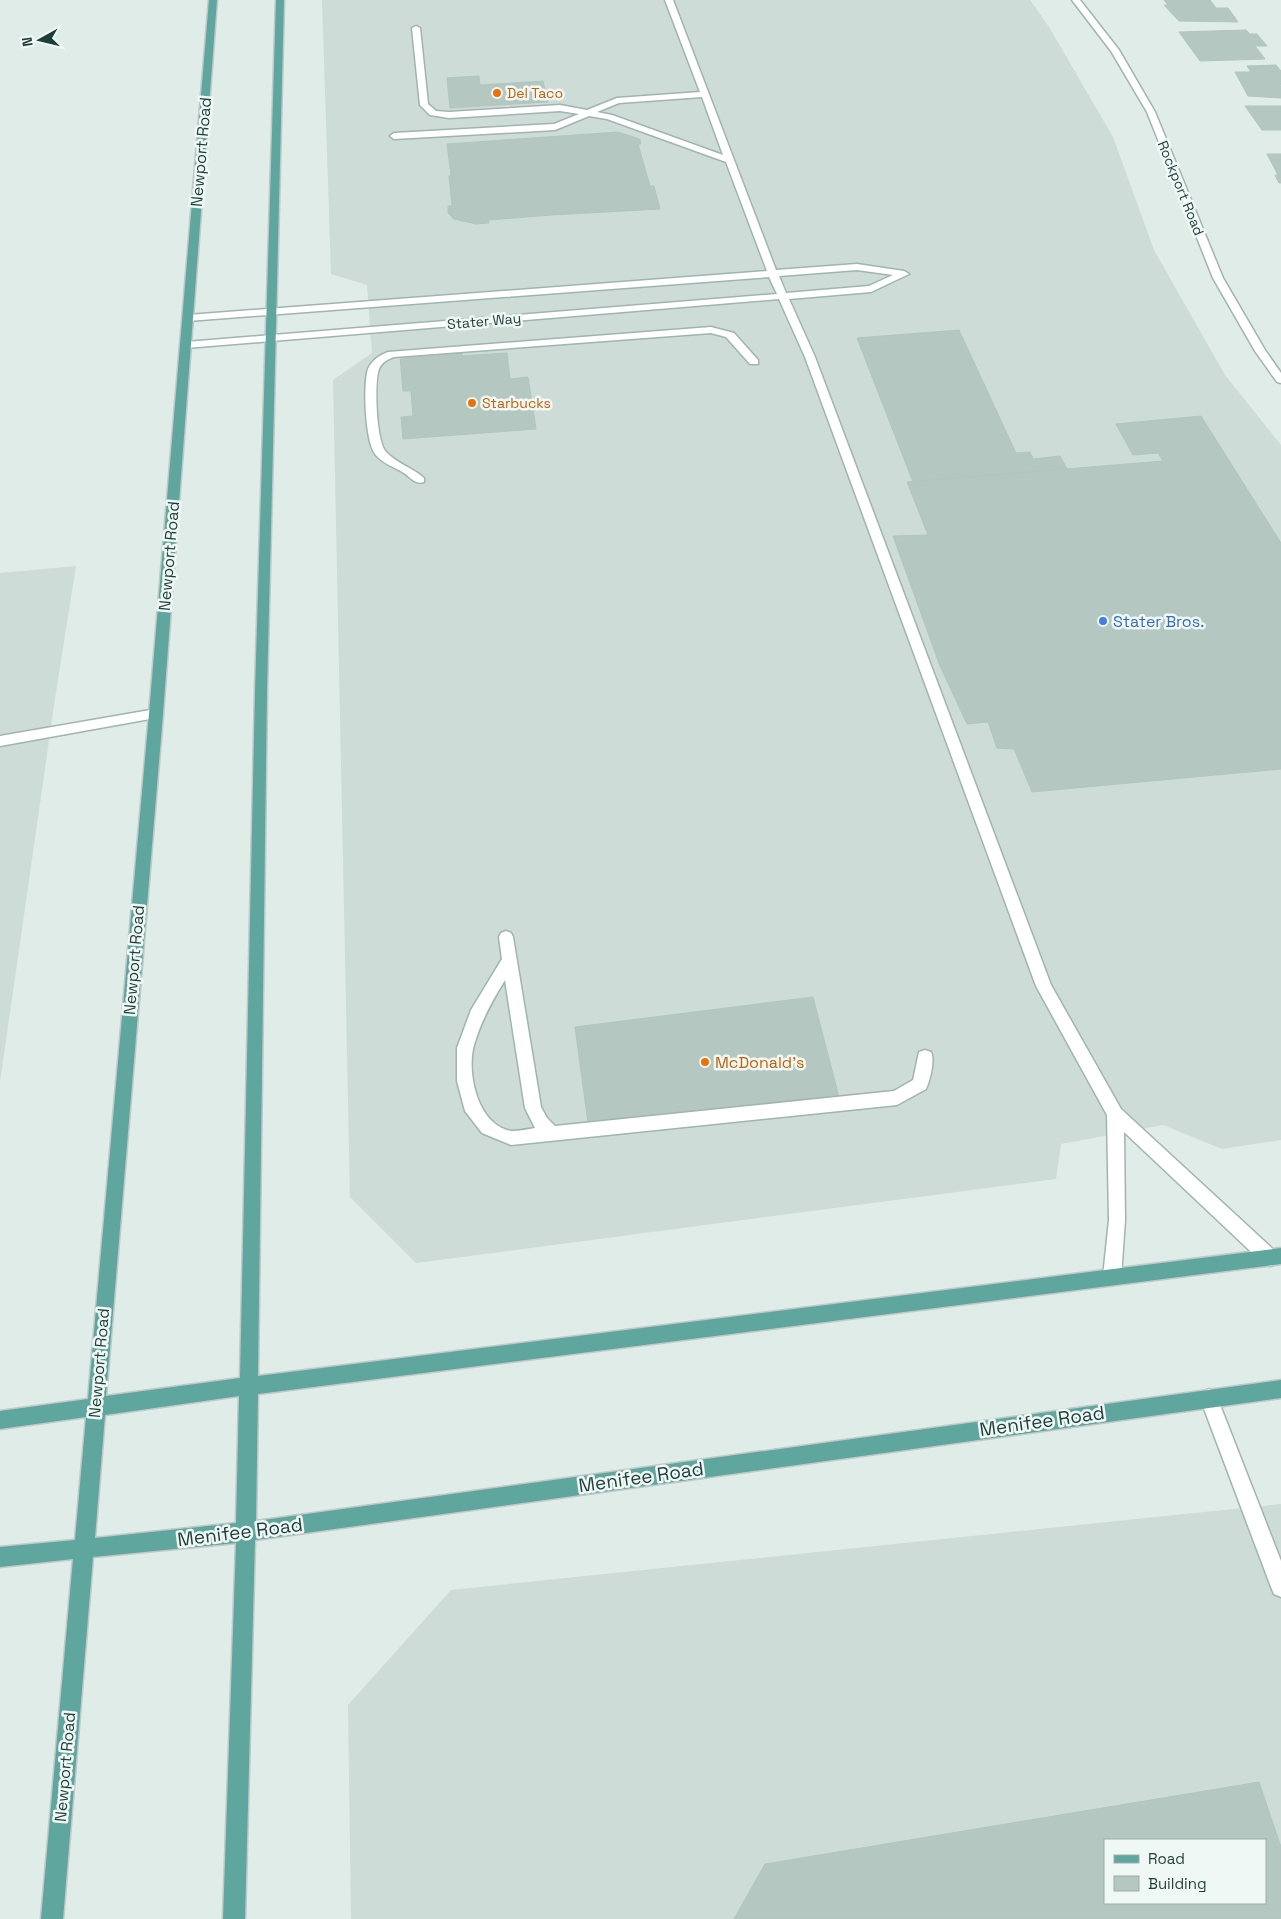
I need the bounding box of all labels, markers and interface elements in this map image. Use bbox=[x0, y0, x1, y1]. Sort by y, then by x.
north arrow bbox=[15, 15, 65, 65]
text: N bbox=[18, 36, 37, 48]
place label: Del Taco bbox=[507, 84, 563, 102]
marker: Del Taco bbox=[491, 87, 503, 99]
street label: Newport Road bbox=[186, 96, 216, 208]
street label: Rockport Road bbox=[1154, 138, 1208, 238]
street label: Stater Way bbox=[446, 309, 522, 333]
place label: Starbucks bbox=[482, 394, 551, 412]
marker: Starbucks bbox=[466, 397, 478, 409]
street label: Newport Road bbox=[154, 500, 184, 612]
place label: Stater Bros. bbox=[1113, 611, 1204, 632]
marker: Stater Bros. bbox=[1097, 615, 1109, 627]
street label: Newport Road bbox=[119, 904, 149, 1016]
place label: McDonald's bbox=[715, 1052, 805, 1073]
marker: McDonald's bbox=[699, 1056, 711, 1068]
street label: Newport Road bbox=[84, 1307, 114, 1419]
street label: Menifee Road bbox=[978, 1400, 1106, 1442]
street label: Menifee Road bbox=[577, 1456, 705, 1498]
street label: Menifee Road bbox=[176, 1512, 304, 1552]
street label: Newport Road bbox=[50, 1711, 80, 1823]
legend bbox=[1104, 1839, 1266, 1904]
text: Road bbox=[1148, 1849, 1185, 1868]
text: Building bbox=[1148, 1874, 1207, 1893]

